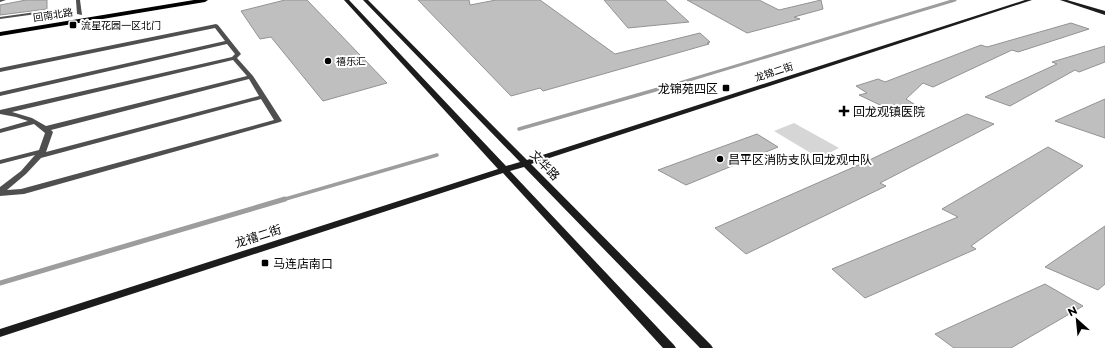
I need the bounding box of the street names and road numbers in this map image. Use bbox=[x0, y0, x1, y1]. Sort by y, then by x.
street label: 回南北路 bbox=[32, 5, 74, 25]
street label: 龙锦二街 bbox=[753, 60, 795, 84]
street label: 文华路 bbox=[527, 147, 563, 183]
street label: 龙禧二街 bbox=[233, 221, 283, 251]

